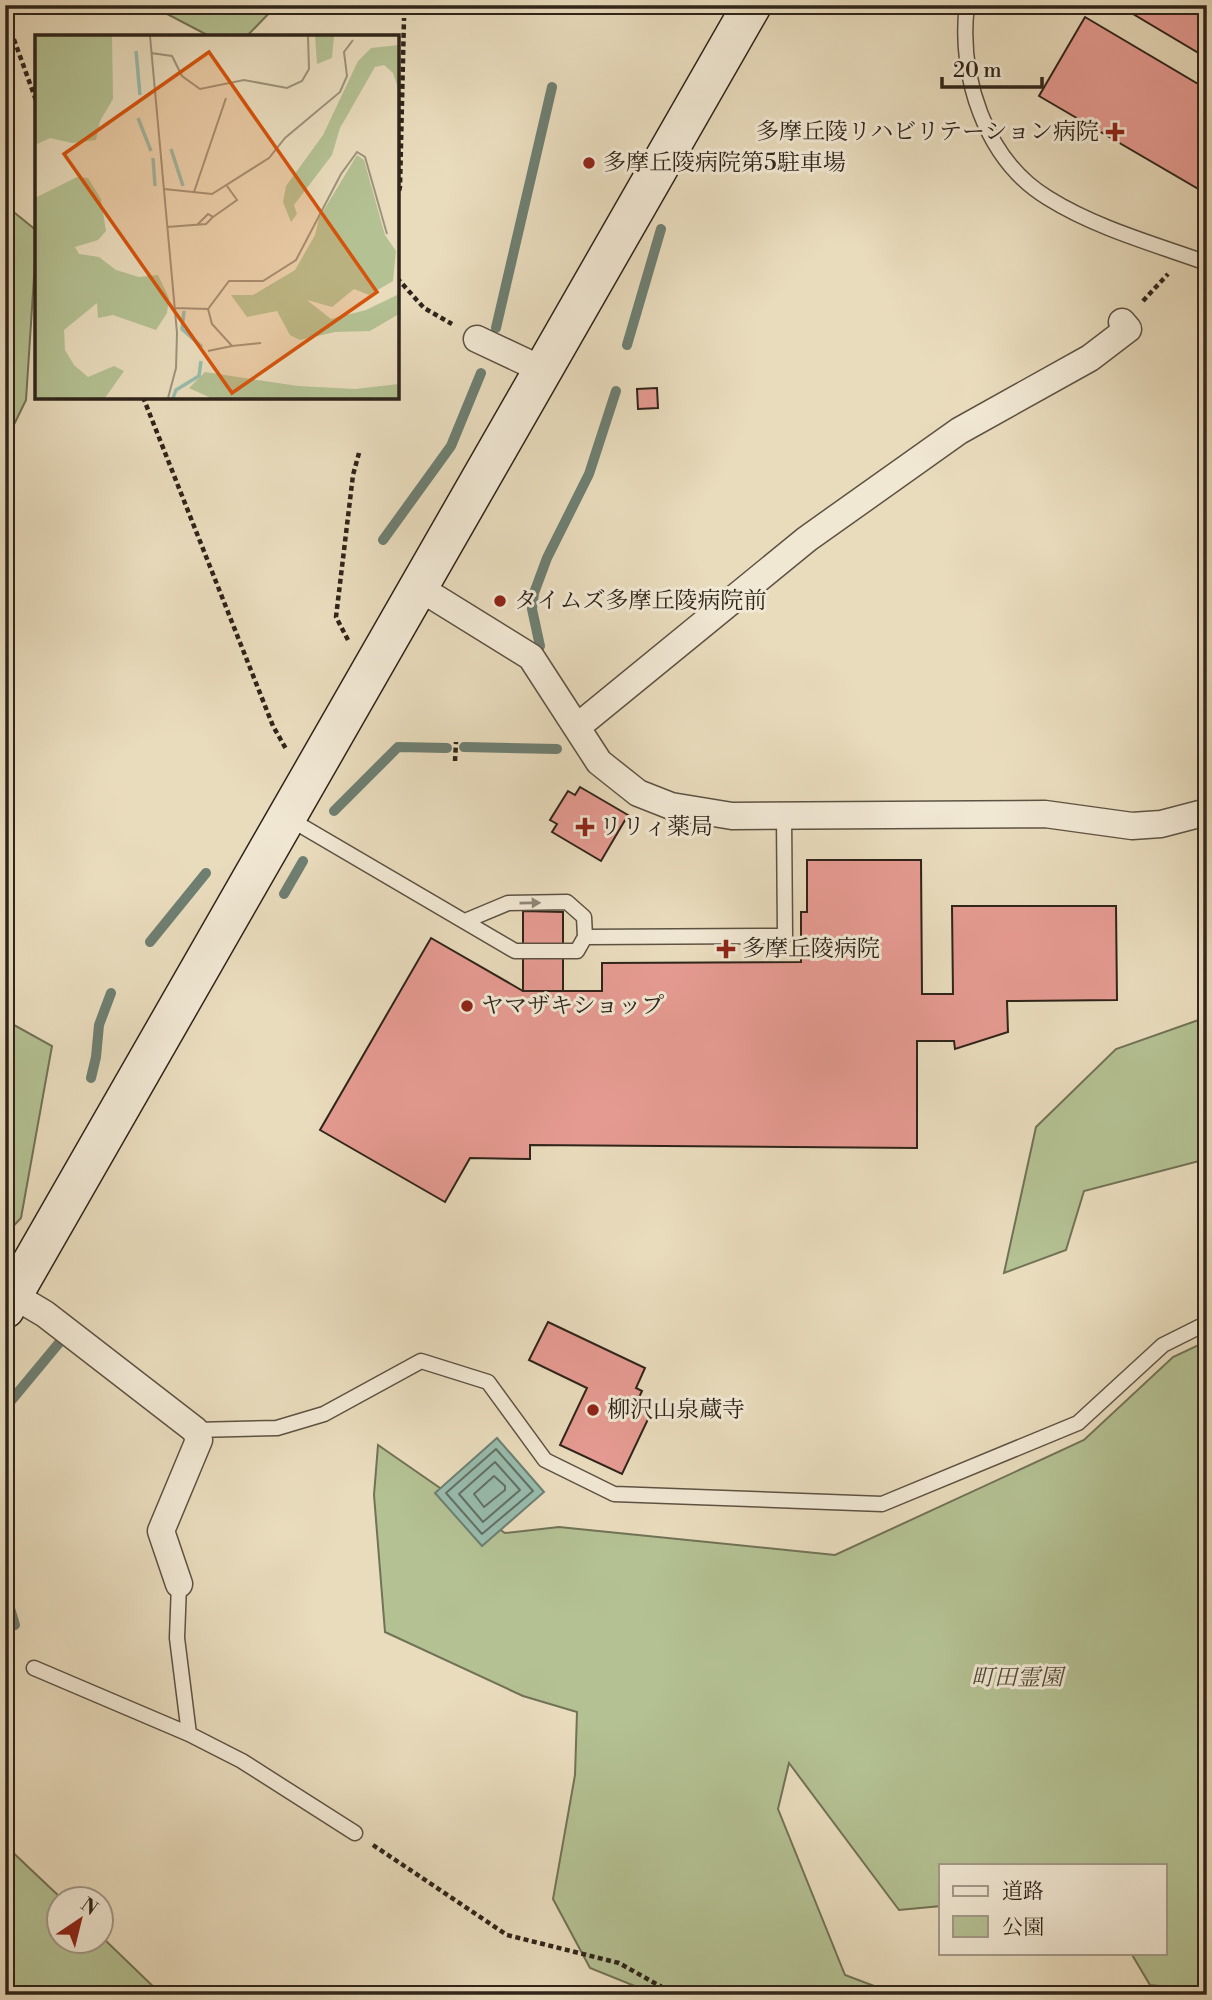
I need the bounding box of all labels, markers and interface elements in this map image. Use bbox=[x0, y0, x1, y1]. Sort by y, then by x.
inset map bbox=[35, 35, 399, 399]
scale bar bbox=[942, 46, 1042, 90]
text: 20 m bbox=[953, 58, 1002, 84]
place label: 多摩丘陵リハビリテーション病院 bbox=[756, 118, 1099, 146]
marker: 多摩丘陵リハビリテーション病院 bbox=[1105, 122, 1125, 142]
place label: 多摩丘陵病院第5駐車場 bbox=[603, 149, 846, 177]
marker: 多摩丘陵病院第5駐車場 bbox=[581, 155, 597, 171]
place label: タイムズ多摩丘陵病院前 bbox=[514, 587, 767, 615]
marker: タイムズ多摩丘陵病院前 bbox=[492, 593, 508, 609]
place label: リリィ薬局 bbox=[599, 813, 713, 841]
marker: リリィ薬局 bbox=[577, 819, 593, 835]
one-way arrow bbox=[519, 897, 541, 909]
place label: 多摩丘陵病院 bbox=[742, 935, 880, 963]
marker: 多摩丘陵病院 bbox=[716, 939, 736, 959]
place label: ヤマザキショップ bbox=[481, 992, 664, 1020]
marker: ヤマザキショップ bbox=[459, 998, 475, 1014]
place label: 柳沢山泉蔵寺 bbox=[607, 1396, 745, 1424]
marker: 柳沢山泉蔵寺 bbox=[585, 1402, 601, 1418]
park label: 町田霊園 bbox=[971, 1664, 1067, 1692]
legend bbox=[939, 1864, 1166, 1954]
text: 道路 bbox=[1002, 1879, 1044, 1905]
north arrow bbox=[46, 1884, 116, 1954]
text: N bbox=[76, 1893, 102, 1921]
text: 公園 bbox=[1002, 1915, 1044, 1941]

